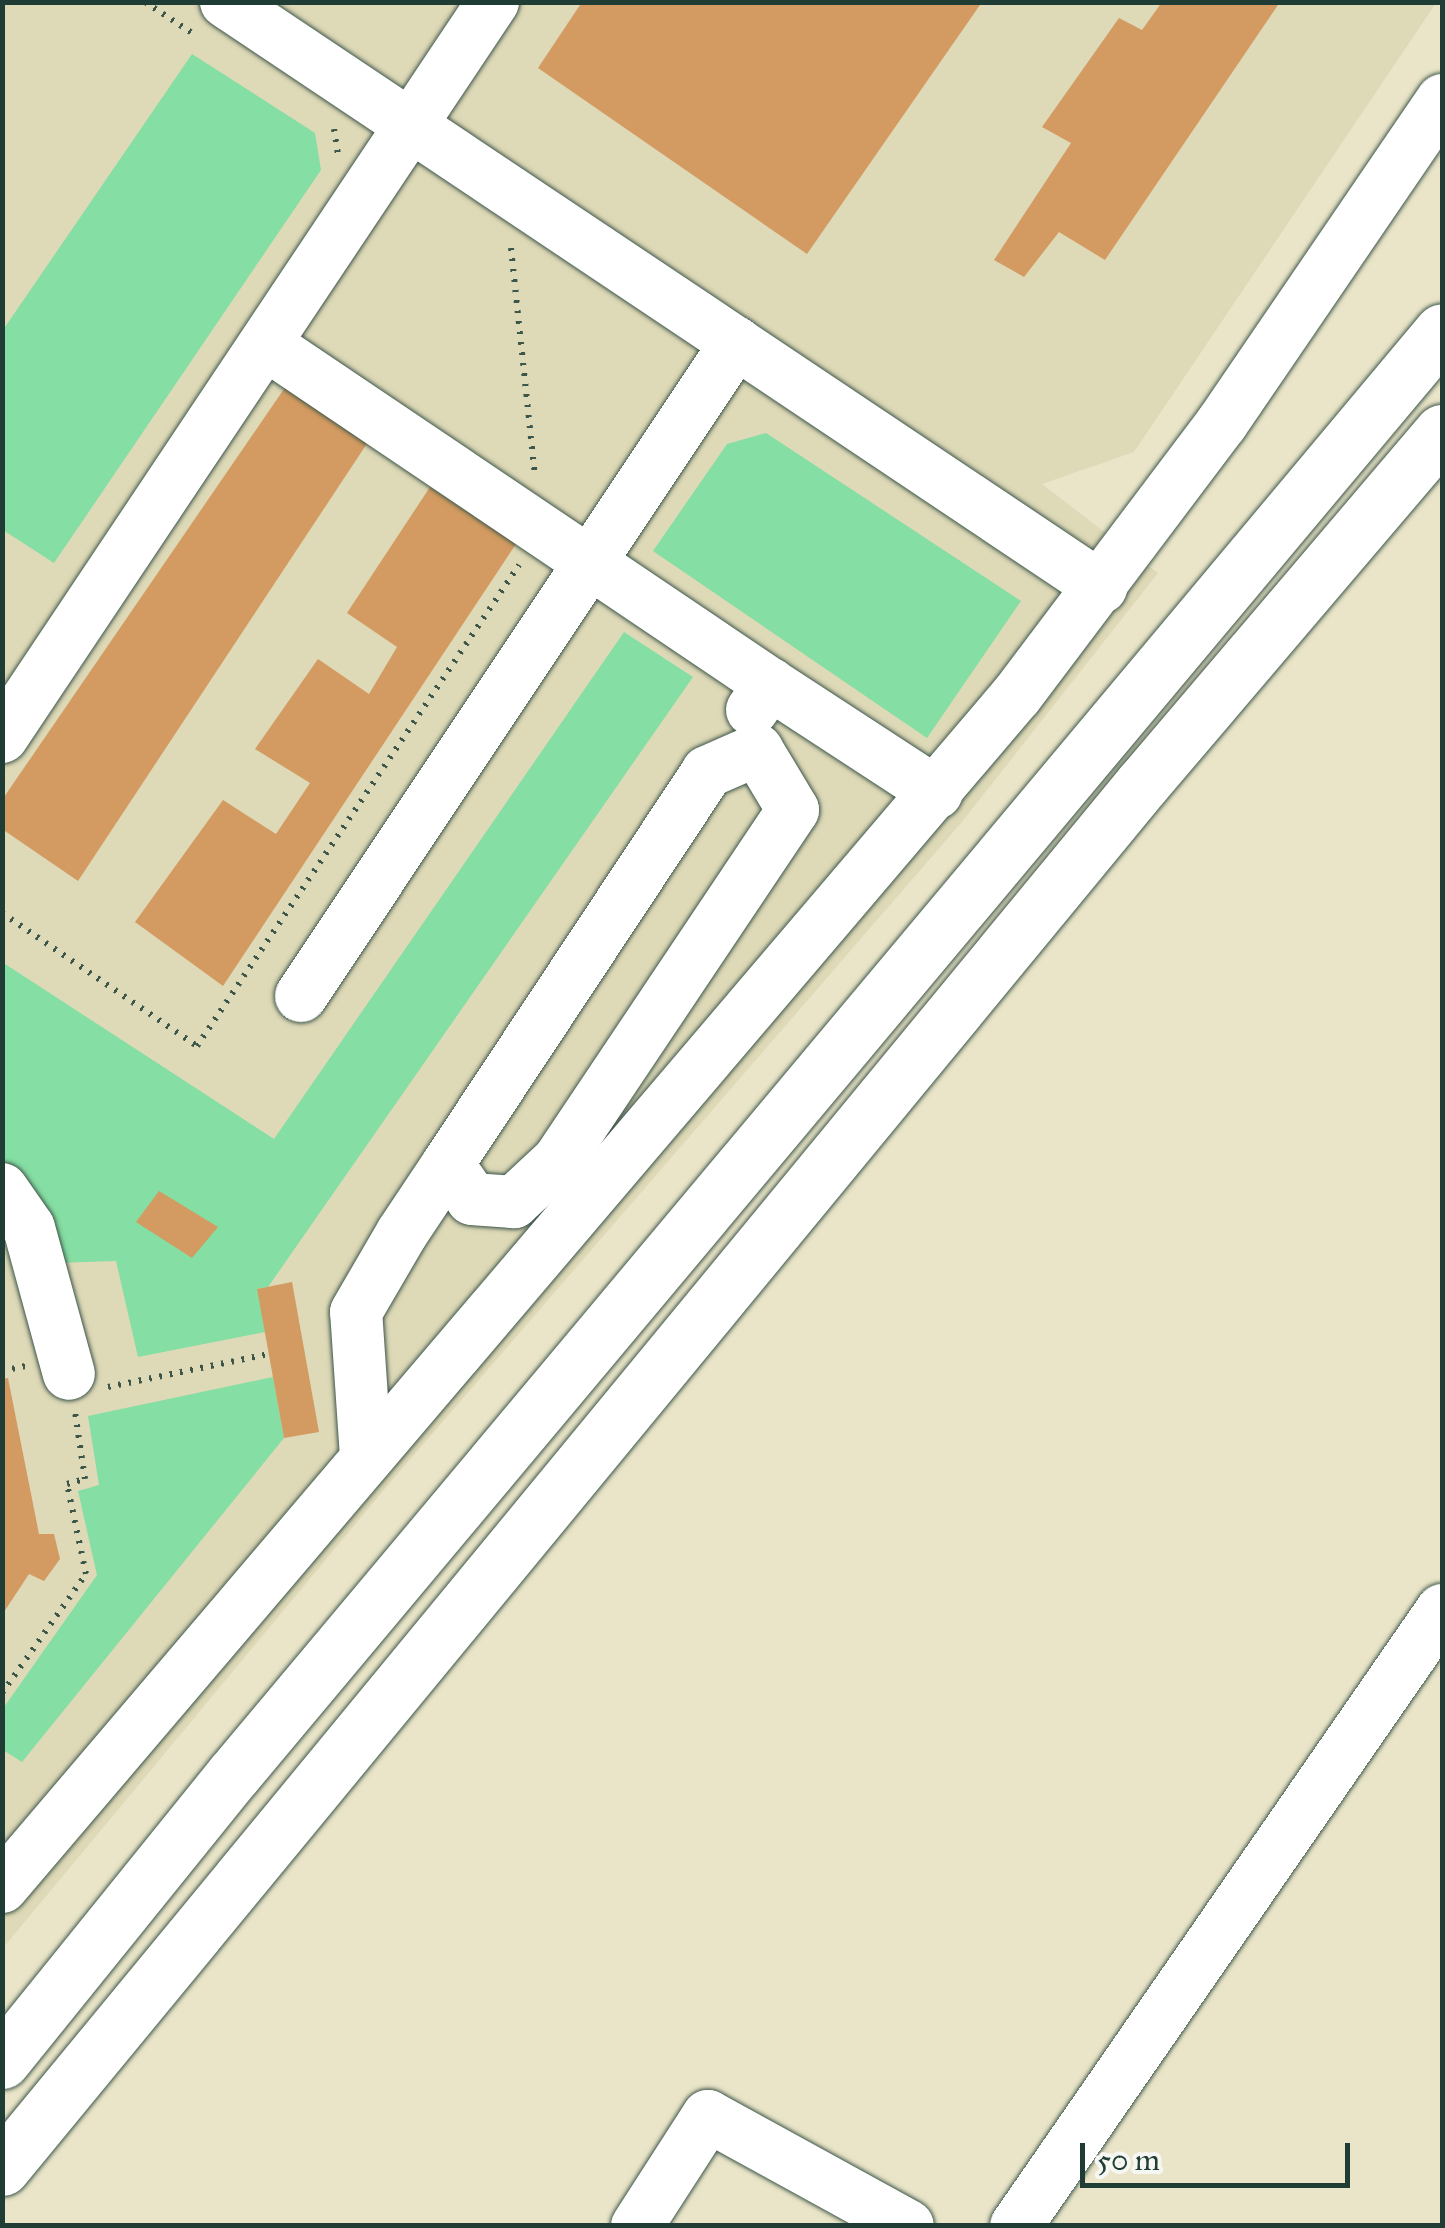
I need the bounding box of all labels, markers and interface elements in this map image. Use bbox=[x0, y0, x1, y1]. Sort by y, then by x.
scale bar bbox=[1085, 2123, 1355, 2185]
text: 50 m bbox=[1097, 2142, 1160, 2178]

